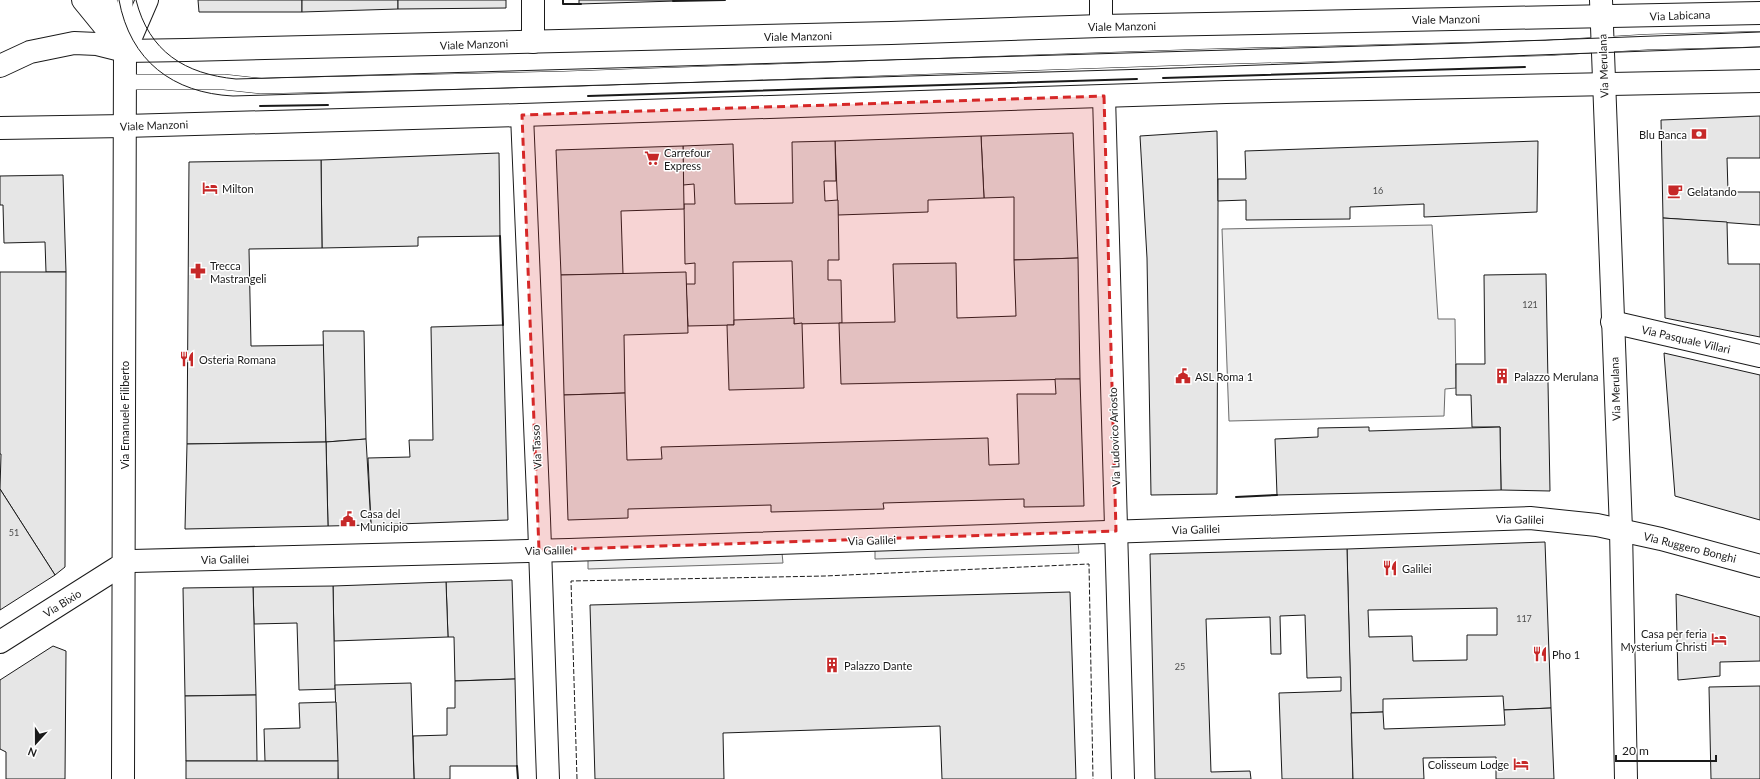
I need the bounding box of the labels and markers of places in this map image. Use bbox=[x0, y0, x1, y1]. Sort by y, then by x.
bank icon: Blu Banca bbox=[1690, 125, 1708, 143]
place label: Blu Banca bbox=[1639, 128, 1687, 141]
place label: Carrefour Express bbox=[664, 146, 710, 172]
supermarket icon: Carrefour Express bbox=[643, 149, 661, 167]
hotel icon: Milton bbox=[201, 179, 219, 197]
place label: Milton bbox=[222, 182, 254, 195]
cafe icon: Gelatando bbox=[1666, 182, 1684, 200]
place label: Gelatando bbox=[1687, 185, 1737, 198]
place label: Trecca Mastrangeli bbox=[210, 259, 267, 285]
pharmacy icon: Trecca Mastrangeli bbox=[189, 262, 207, 280]
restaurant icon: Osteria Romana bbox=[178, 350, 196, 368]
place label: Osteria Romana bbox=[199, 353, 276, 366]
public building icon: ASL Roma 1 bbox=[1174, 367, 1192, 385]
building icon: Palazzo Merulana bbox=[1493, 367, 1511, 385]
place label: ASL Roma 1 bbox=[1195, 370, 1253, 383]
place label: Palazzo Merulana bbox=[1514, 370, 1599, 383]
place label: Casa del Municipio bbox=[360, 507, 408, 533]
public building icon: Casa del Municipio bbox=[339, 510, 357, 528]
restaurant icon: Galilei bbox=[1381, 559, 1399, 577]
place label: Galilei bbox=[1402, 562, 1432, 575]
place label: Casa per feria Mysterium Christi bbox=[1621, 627, 1707, 653]
hotel icon: Casa per feria Mysterium Christi bbox=[1710, 630, 1728, 648]
restaurant icon: Pho 1 bbox=[1531, 645, 1549, 663]
place label: Pho 1 bbox=[1552, 648, 1580, 661]
building icon: Palazzo Dante bbox=[823, 656, 841, 674]
place label: Palazzo Dante bbox=[844, 659, 913, 672]
hotel icon: Colisseum Lodge bbox=[1512, 755, 1530, 773]
place label: Colisseum Lodge bbox=[1428, 758, 1509, 771]

